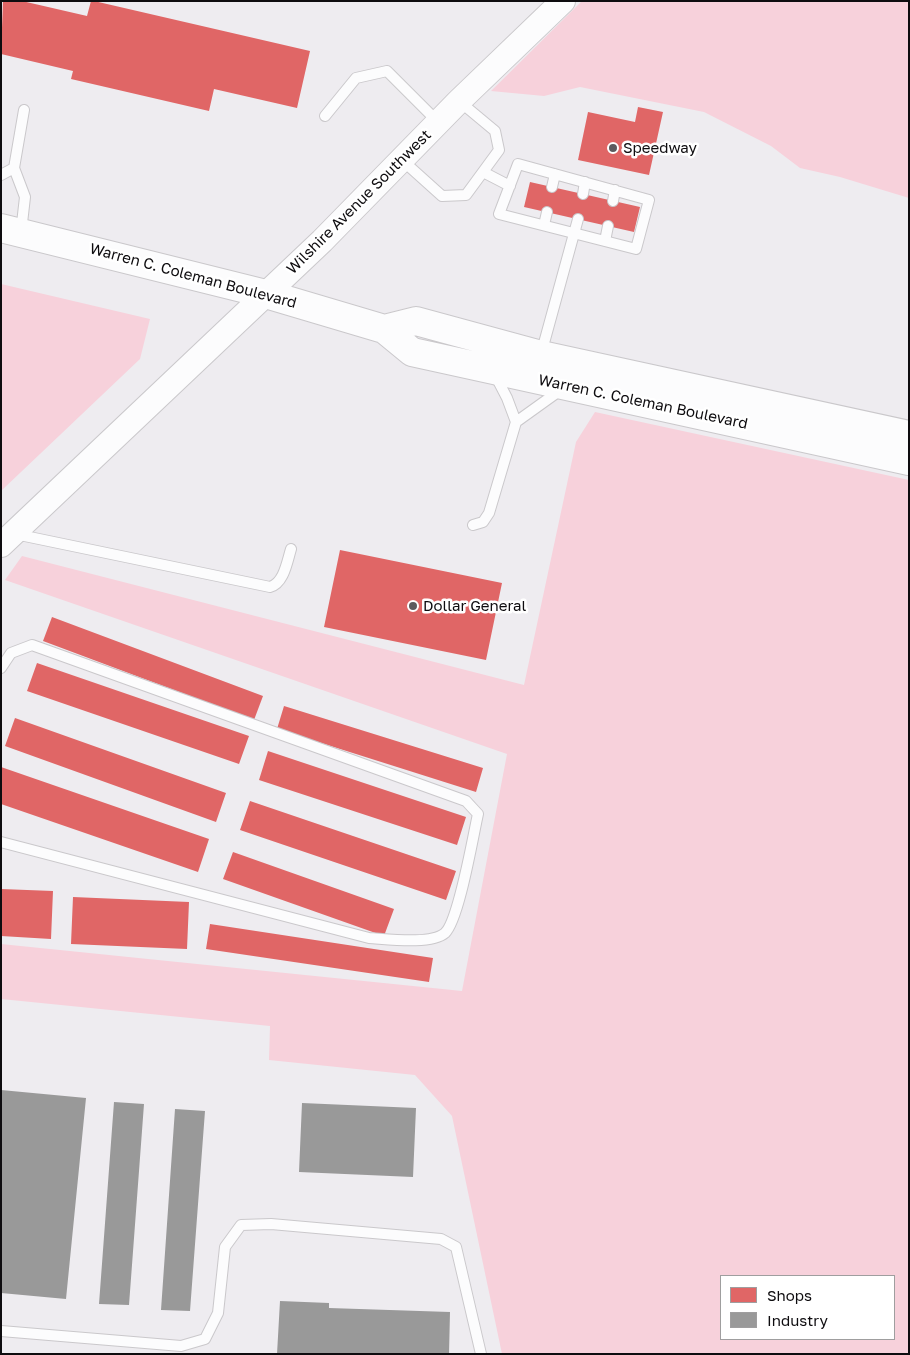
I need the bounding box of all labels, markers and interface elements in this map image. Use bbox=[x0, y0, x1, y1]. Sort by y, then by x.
street label: Wilshire Avenue Southwest bbox=[283, 126, 435, 278]
place label: Speedway bbox=[623, 139, 697, 157]
marker: Speedway bbox=[607, 142, 619, 154]
street label: Warren C. Coleman Boulevard bbox=[88, 240, 298, 312]
street label: Warren C. Coleman Boulevard bbox=[537, 371, 749, 433]
place label: Dollar General bbox=[423, 597, 526, 615]
marker: Dollar General bbox=[407, 600, 419, 612]
legend bbox=[720, 1275, 895, 1340]
text: Shops bbox=[767, 1286, 812, 1304]
text: Industry bbox=[767, 1311, 828, 1329]

